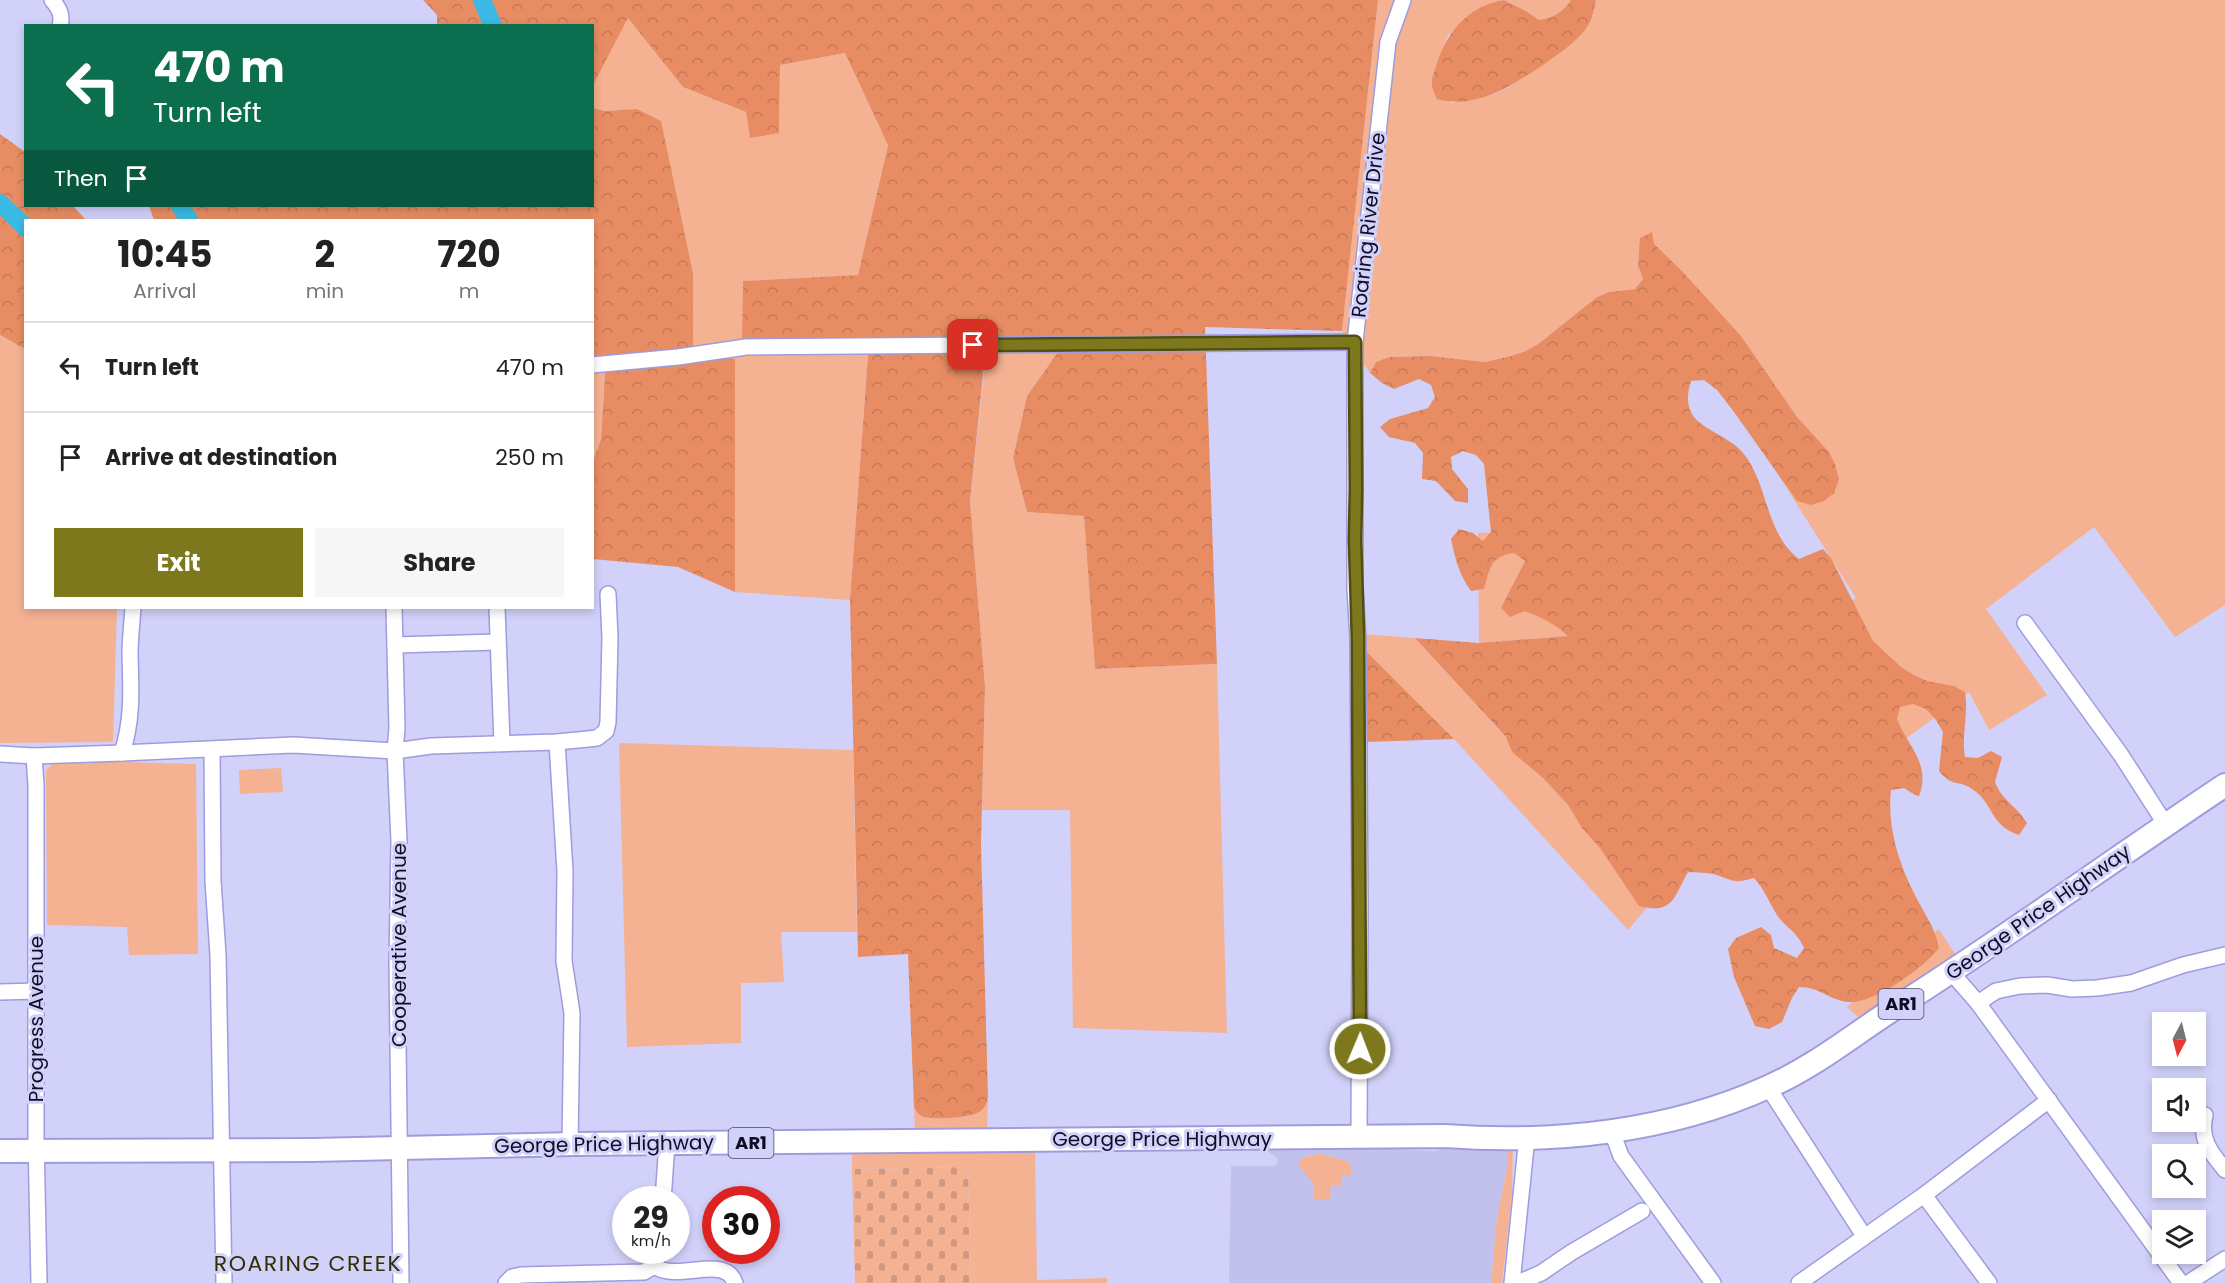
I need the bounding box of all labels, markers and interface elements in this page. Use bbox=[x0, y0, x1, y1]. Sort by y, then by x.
text: 470 m bbox=[153, 38, 285, 97]
icon: left bbox=[54, 48, 132, 126]
text: Turn left bbox=[153, 94, 262, 131]
street label: Roaring River Drive bbox=[1344, 131, 1392, 319]
icon: arrive bbox=[120, 162, 153, 195]
text: Then bbox=[54, 163, 108, 194]
text: 10:45 bbox=[117, 229, 212, 280]
text: 2 bbox=[315, 229, 335, 280]
text: 720 bbox=[437, 229, 501, 280]
text: Arrival bbox=[133, 277, 196, 305]
text: min bbox=[306, 277, 344, 305]
text: m bbox=[459, 277, 479, 305]
pin bbox=[947, 319, 998, 370]
icon: arrive bbox=[956, 328, 989, 361]
icon: left bbox=[54, 351, 87, 384]
text: Turn left bbox=[105, 352, 199, 383]
text: 470 m bbox=[496, 352, 564, 383]
icon: arrive bbox=[54, 441, 87, 474]
text: Arrive at destination bbox=[105, 442, 337, 473]
text: 250 m bbox=[495, 442, 564, 473]
button: Exit bbox=[54, 528, 303, 597]
button: Share bbox=[315, 528, 564, 597]
street label: George Price Highway bbox=[1940, 838, 2136, 986]
street label: Cooperative Avenue bbox=[385, 843, 413, 1047]
street label: Progress Avenue bbox=[22, 936, 50, 1102]
road number: AR1 bbox=[1878, 989, 1924, 1019]
north arrow bbox=[2152, 1012, 2206, 1066]
map controls bbox=[2152, 1012, 2206, 1264]
position arrow bbox=[1328, 1017, 1392, 1081]
button: sound bbox=[2152, 1078, 2206, 1132]
street label: George Price Highway bbox=[1052, 1125, 1272, 1153]
street label: George Price Highway bbox=[494, 1128, 714, 1160]
road number: AR1 bbox=[728, 1128, 774, 1158]
button: search bbox=[2152, 1144, 2206, 1198]
speed limit sign: 30 bbox=[702, 1186, 780, 1264]
text: 29 bbox=[633, 1196, 669, 1239]
button: layers bbox=[2152, 1210, 2206, 1264]
text: km/h bbox=[631, 1230, 671, 1251]
district label: ROARING CREEK bbox=[214, 1248, 402, 1279]

